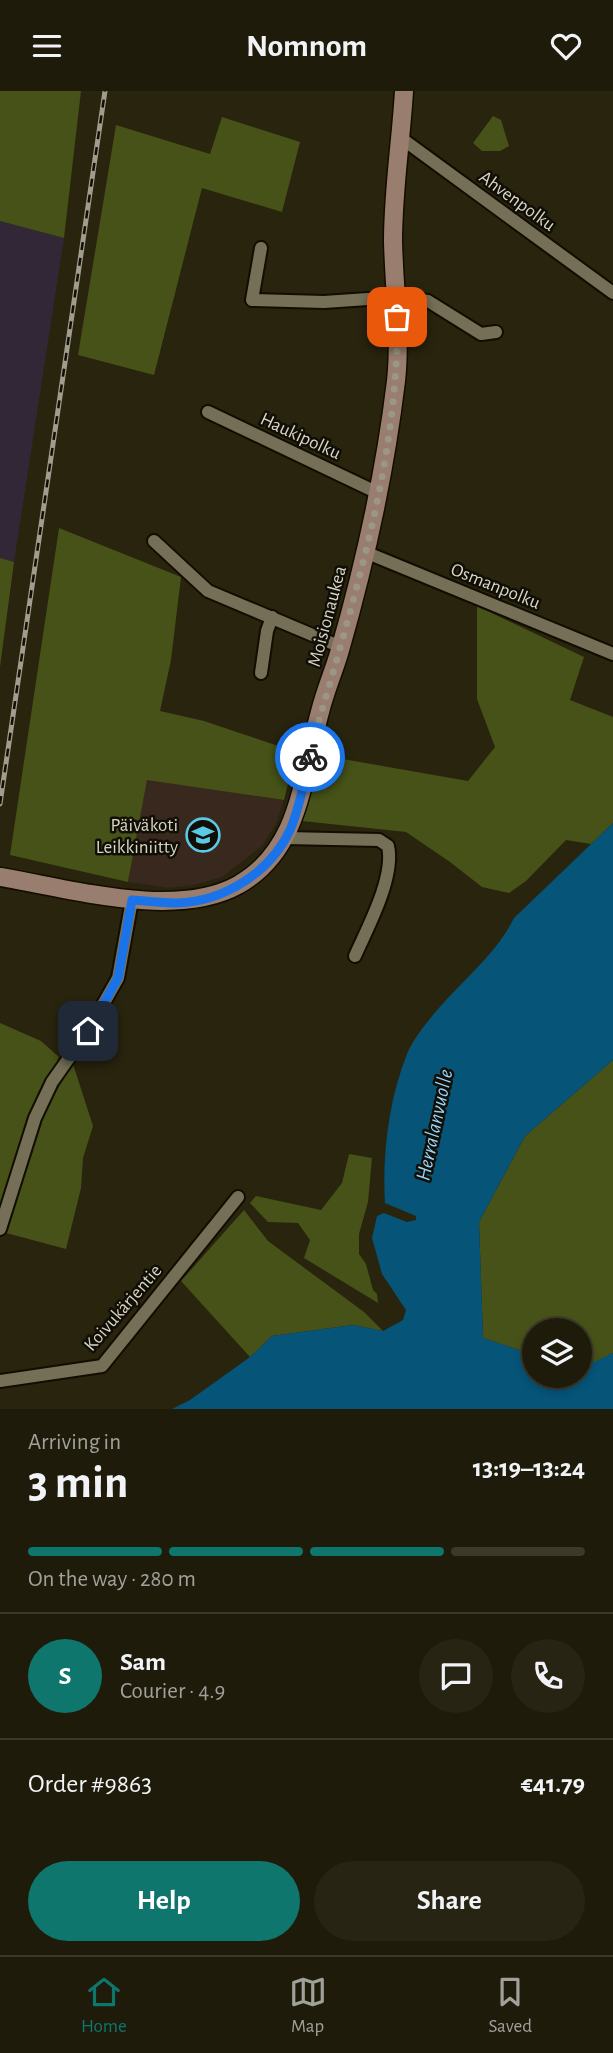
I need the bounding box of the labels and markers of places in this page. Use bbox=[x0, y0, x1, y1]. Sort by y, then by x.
pin bbox=[367, 287, 427, 347]
place label: Päiväkoti Leikkiniitty bbox=[96, 816, 178, 857]
school or university icon: Päiväkoti Leikkiniitty bbox=[184, 816, 222, 854]
pin bbox=[58, 1001, 118, 1061]

